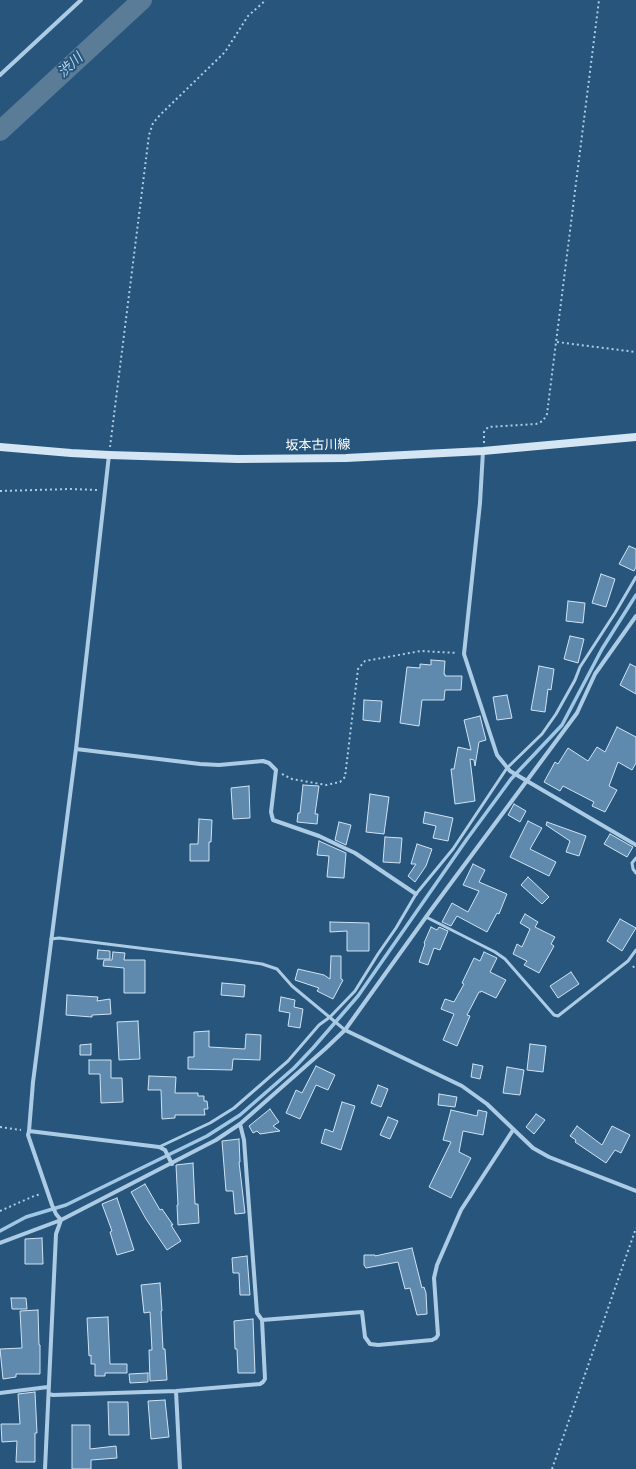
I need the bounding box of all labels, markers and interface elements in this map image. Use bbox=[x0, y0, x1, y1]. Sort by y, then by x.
water label: 渋川 bbox=[55, 50, 87, 82]
street label: 坂本古川線 bbox=[285, 438, 351, 454]

